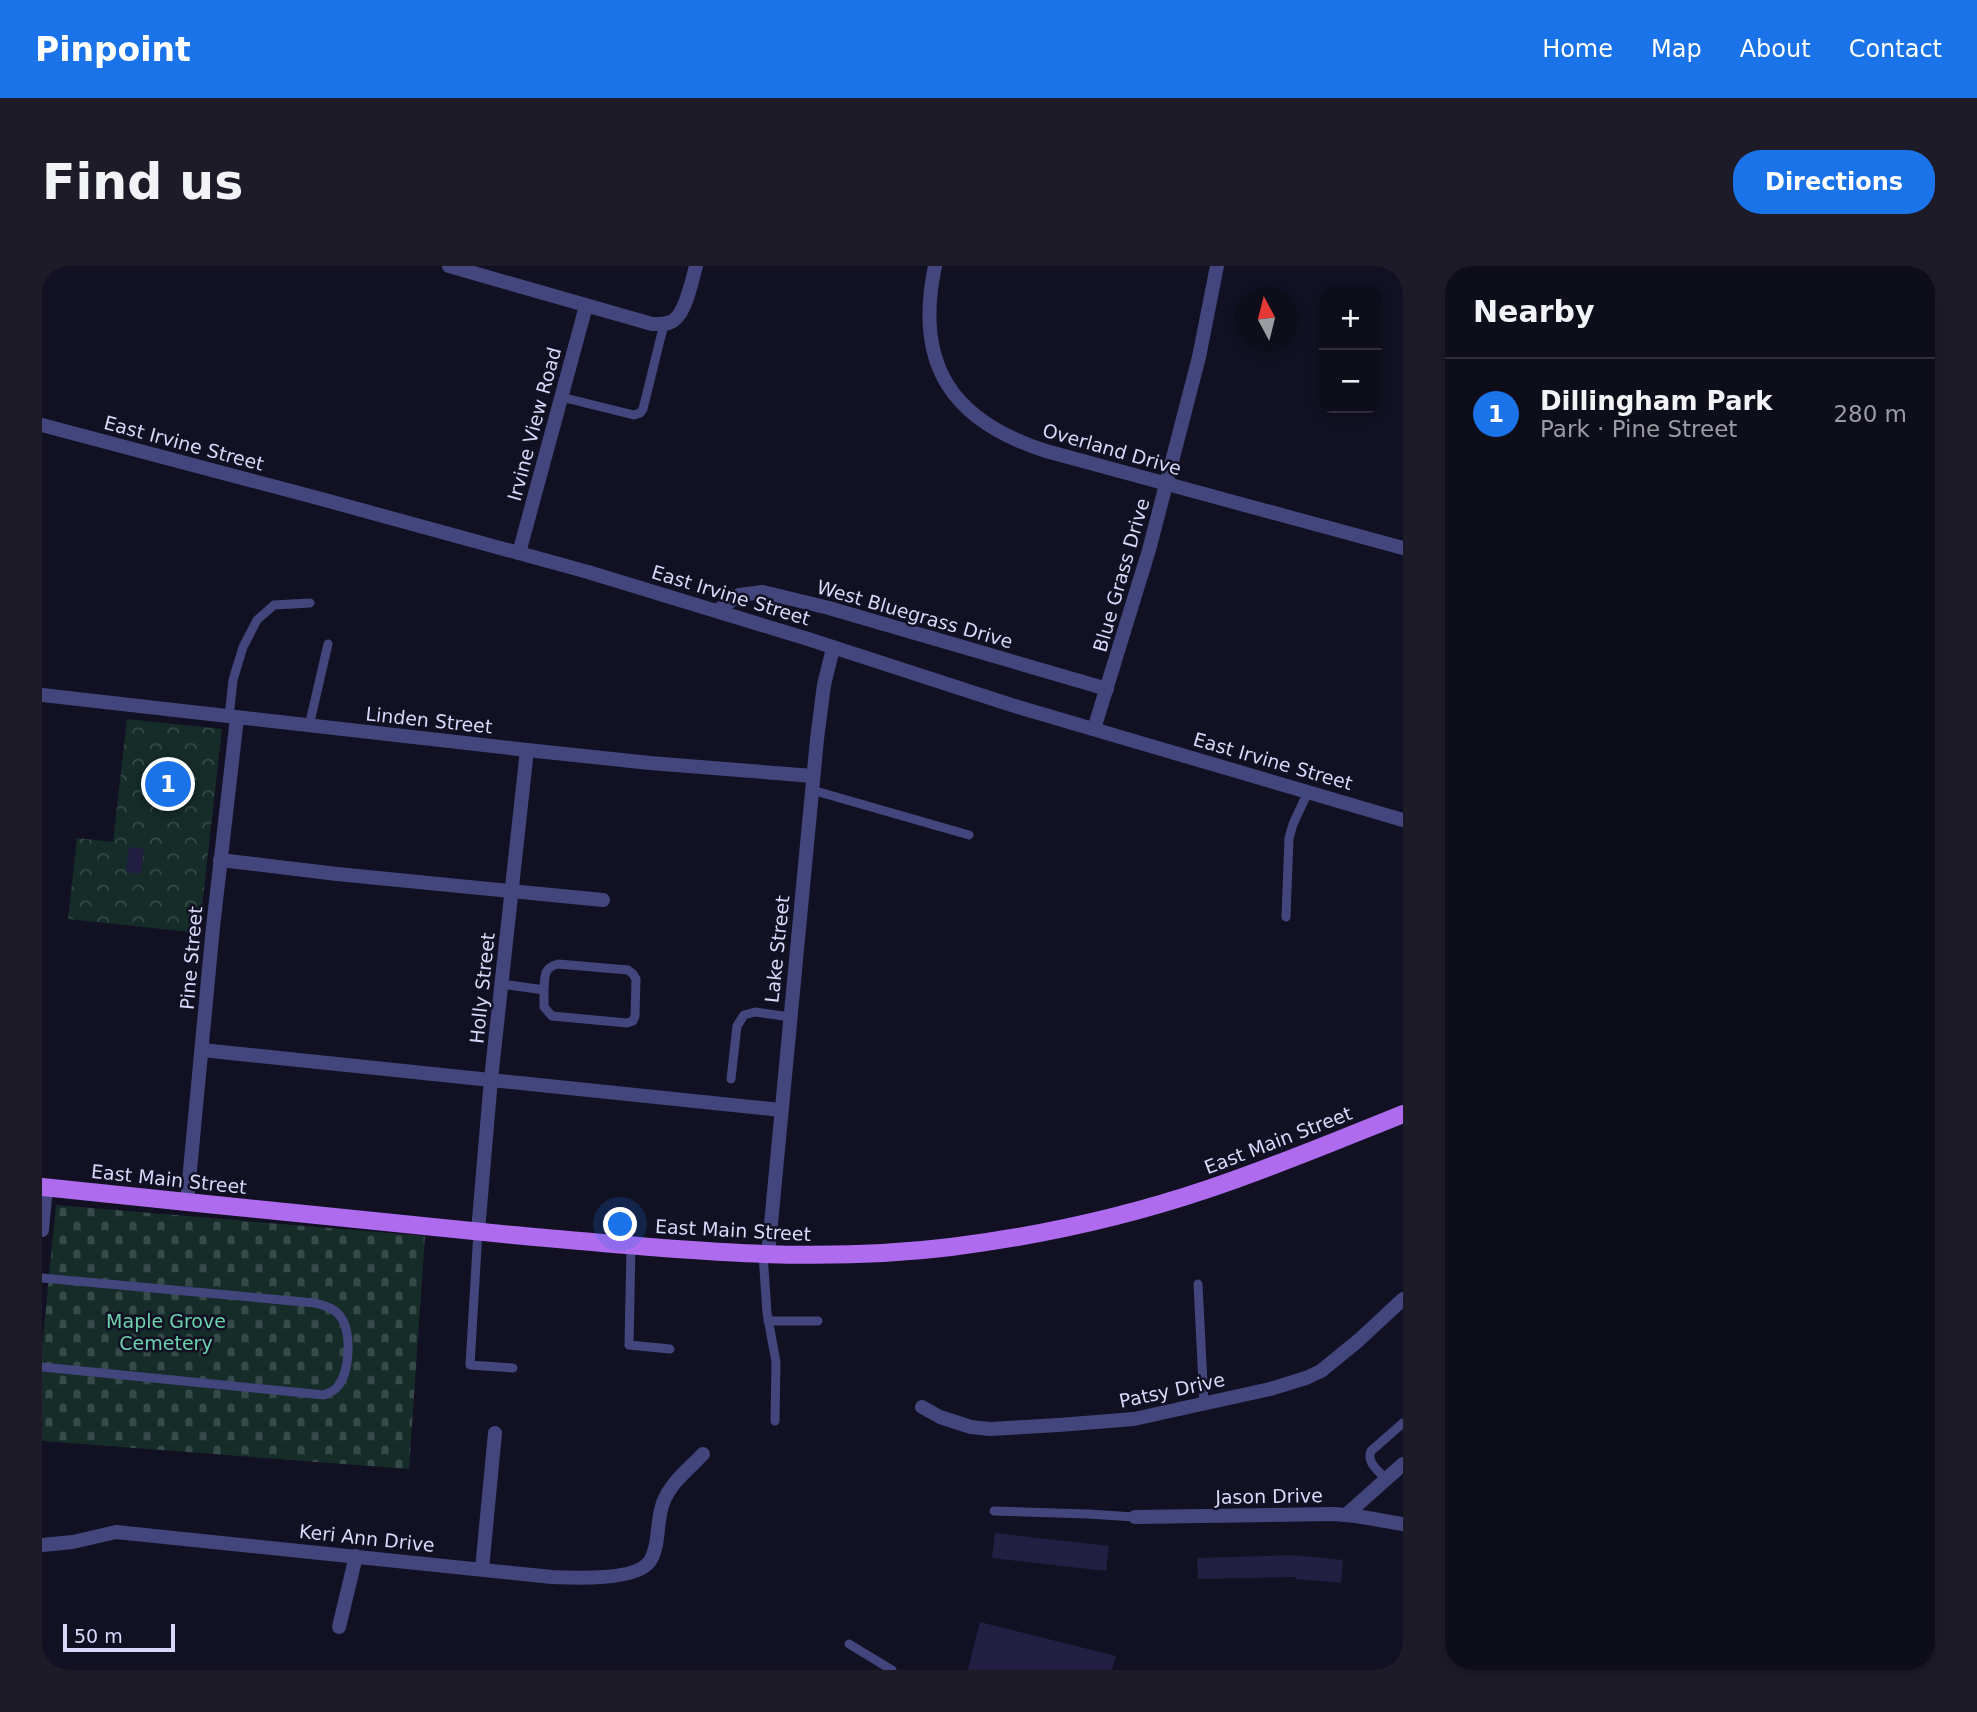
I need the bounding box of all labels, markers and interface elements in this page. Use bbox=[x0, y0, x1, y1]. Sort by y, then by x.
text: Pinpoint bbox=[35, 30, 191, 69]
text: Home bbox=[1542, 35, 1613, 63]
text: Map bbox=[1651, 35, 1702, 63]
text: About bbox=[1740, 35, 1811, 63]
text: Contact bbox=[1849, 35, 1942, 63]
button: Directions bbox=[1733, 150, 1935, 214]
text: Find us bbox=[42, 154, 243, 211]
north arrow bbox=[1235, 287, 1298, 350]
map controls bbox=[1319, 287, 1382, 413]
button: + bbox=[1319, 287, 1382, 350]
text: Nearby bbox=[1473, 294, 1595, 329]
street label: Irvine View Road bbox=[503, 345, 565, 503]
button: − bbox=[1319, 350, 1382, 413]
text: Dillingham Park bbox=[1540, 386, 1773, 416]
text: 1 bbox=[1488, 401, 1504, 427]
text: 280 m bbox=[1833, 401, 1907, 427]
street label: East Irvine Street bbox=[102, 411, 266, 475]
text: Park · Pine Street bbox=[1540, 416, 1737, 442]
street label: Overland Drive bbox=[1040, 419, 1184, 479]
street label: Blue Grass Drive bbox=[1089, 496, 1153, 654]
street label: East Irvine Street bbox=[649, 560, 813, 630]
street label: West Bluegrass Drive bbox=[814, 575, 1016, 653]
street label: Linden Street bbox=[364, 702, 494, 738]
street label: East Irvine Street bbox=[1191, 728, 1355, 794]
pin: 1 bbox=[145, 758, 191, 810]
street label: Lake Street bbox=[760, 894, 794, 1004]
street label: Pine Street bbox=[176, 905, 206, 1011]
street label: Holly Street bbox=[465, 931, 499, 1045]
street label: East Main Street bbox=[1201, 1102, 1355, 1178]
street label: East Main Street bbox=[90, 1160, 248, 1198]
your location bbox=[603, 1207, 637, 1241]
street label: East Main Street bbox=[654, 1215, 812, 1245]
park label: Maple Grove Cemetery bbox=[106, 1310, 226, 1354]
street label: Patsy Drive bbox=[1117, 1368, 1227, 1412]
street label: Jason Drive bbox=[1214, 1484, 1323, 1508]
street label: Keri Ann Drive bbox=[298, 1520, 436, 1556]
scale bar bbox=[63, 1621, 175, 1653]
text: 50 m bbox=[74, 1625, 123, 1647]

